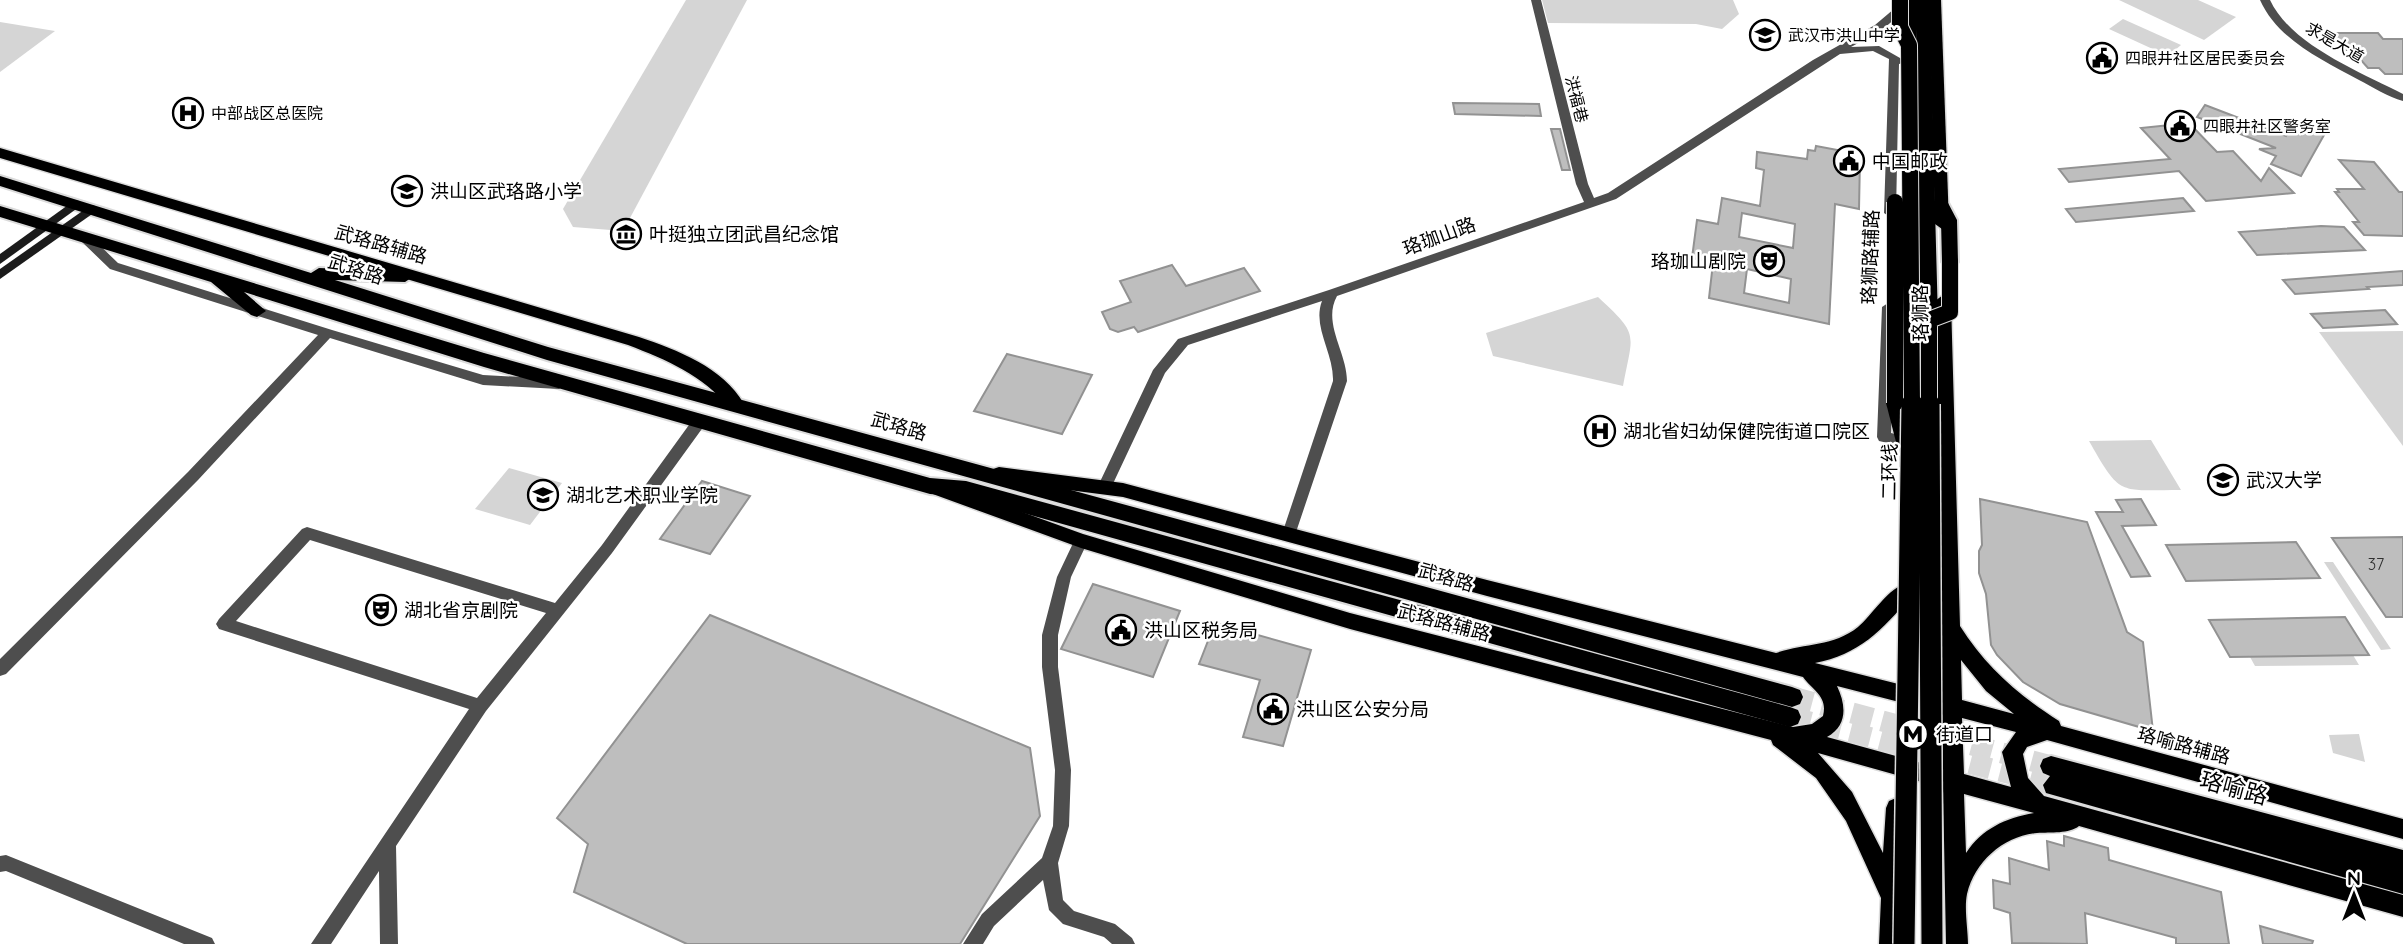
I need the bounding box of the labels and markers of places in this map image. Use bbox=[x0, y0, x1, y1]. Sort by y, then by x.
school or university icon: 武汉市洪山中学 bbox=[1748, 18, 1782, 52]
place label: 武汉市洪山中学 bbox=[1788, 25, 1900, 45]
public building icon: 四眼井社区居民委员会 bbox=[2085, 41, 2119, 75]
place label: 四眼井社区居民委员会 bbox=[2125, 48, 2285, 68]
hospital icon: 中部战区总医院 bbox=[171, 96, 205, 130]
place label: 中部战区总医院 bbox=[211, 103, 323, 123]
public building icon: 四眼井社区警务室 bbox=[2163, 109, 2197, 143]
place label: 四眼井社区警务室 bbox=[2203, 116, 2331, 136]
public building icon: 中国邮政 bbox=[1832, 144, 1866, 178]
place label: 中国邮政 bbox=[1872, 149, 1948, 173]
school or university icon: 洪山区武珞路小学 bbox=[390, 174, 424, 208]
place label: 洪山区武珞路小学 bbox=[430, 179, 582, 203]
museum icon: 叶挺独立团武昌纪念馆 bbox=[609, 217, 643, 251]
place label: 叶挺独立团武昌纪念馆 bbox=[649, 222, 839, 246]
theatre icon: 珞珈山剧院 bbox=[1752, 244, 1786, 278]
place label: 珞珈山剧院 bbox=[1651, 249, 1746, 273]
hospital icon: 湖北省妇幼保健院街道口院区 bbox=[1583, 414, 1617, 448]
place label: 湖北省妇幼保健院街道口院区 bbox=[1623, 419, 1870, 443]
school or university icon: 武汉大学 bbox=[2206, 463, 2240, 497]
place label: 武汉大学 bbox=[2246, 468, 2322, 492]
school or university icon: 湖北艺术职业学院 bbox=[526, 478, 560, 512]
place label: 湖北艺术职业学院 bbox=[566, 483, 718, 507]
theatre icon: 湖北省京剧院 bbox=[364, 593, 398, 627]
place label: 湖北省京剧院 bbox=[404, 598, 518, 622]
public building icon: 洪山区税务局 bbox=[1104, 613, 1138, 647]
place label: 洪山区税务局 bbox=[1144, 618, 1258, 642]
public building icon: 洪山区公安分局 bbox=[1256, 692, 1290, 726]
place label: 洪山区公安分局 bbox=[1296, 697, 1429, 721]
metro station icon: 街道口 bbox=[1896, 717, 1930, 751]
place label: 街道口 bbox=[1936, 722, 1993, 746]

